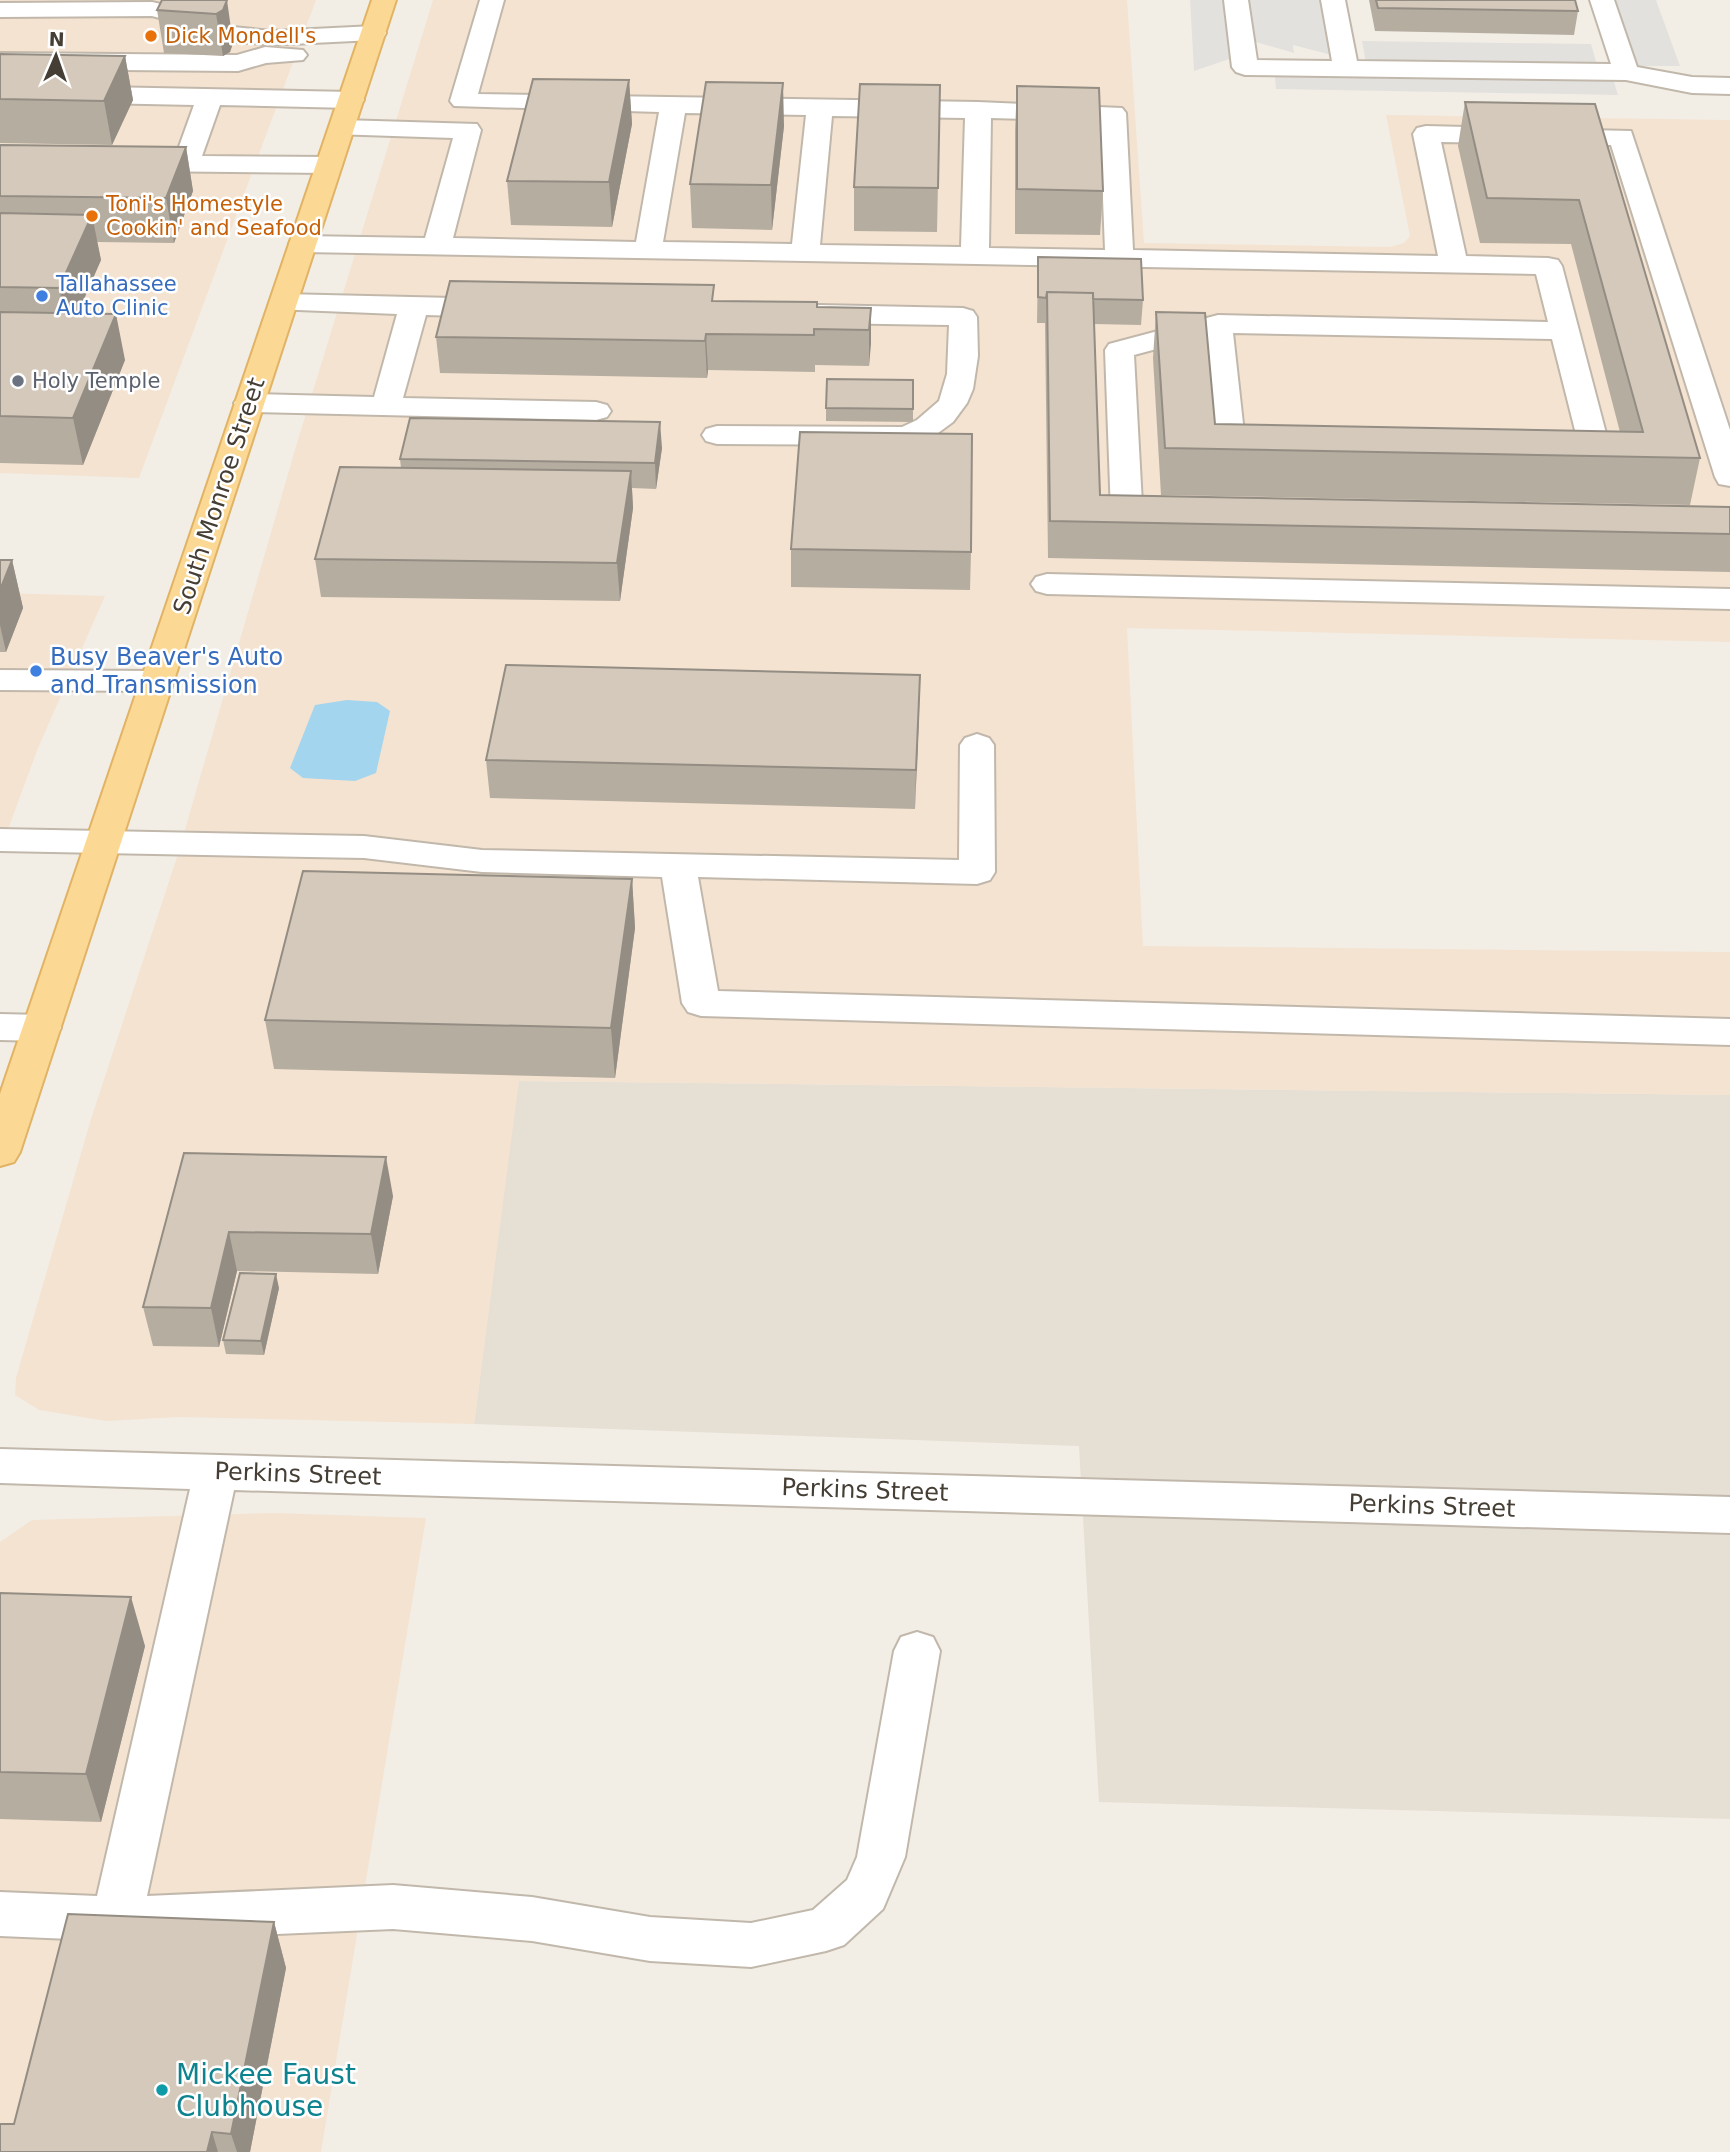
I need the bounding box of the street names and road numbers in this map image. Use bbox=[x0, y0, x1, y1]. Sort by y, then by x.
street label: South Monroe Street bbox=[167, 374, 271, 618]
street label: Perkins Street bbox=[214, 1457, 382, 1491]
street label: Perkins Street bbox=[781, 1473, 949, 1507]
street label: Perkins Street bbox=[1348, 1489, 1516, 1523]

